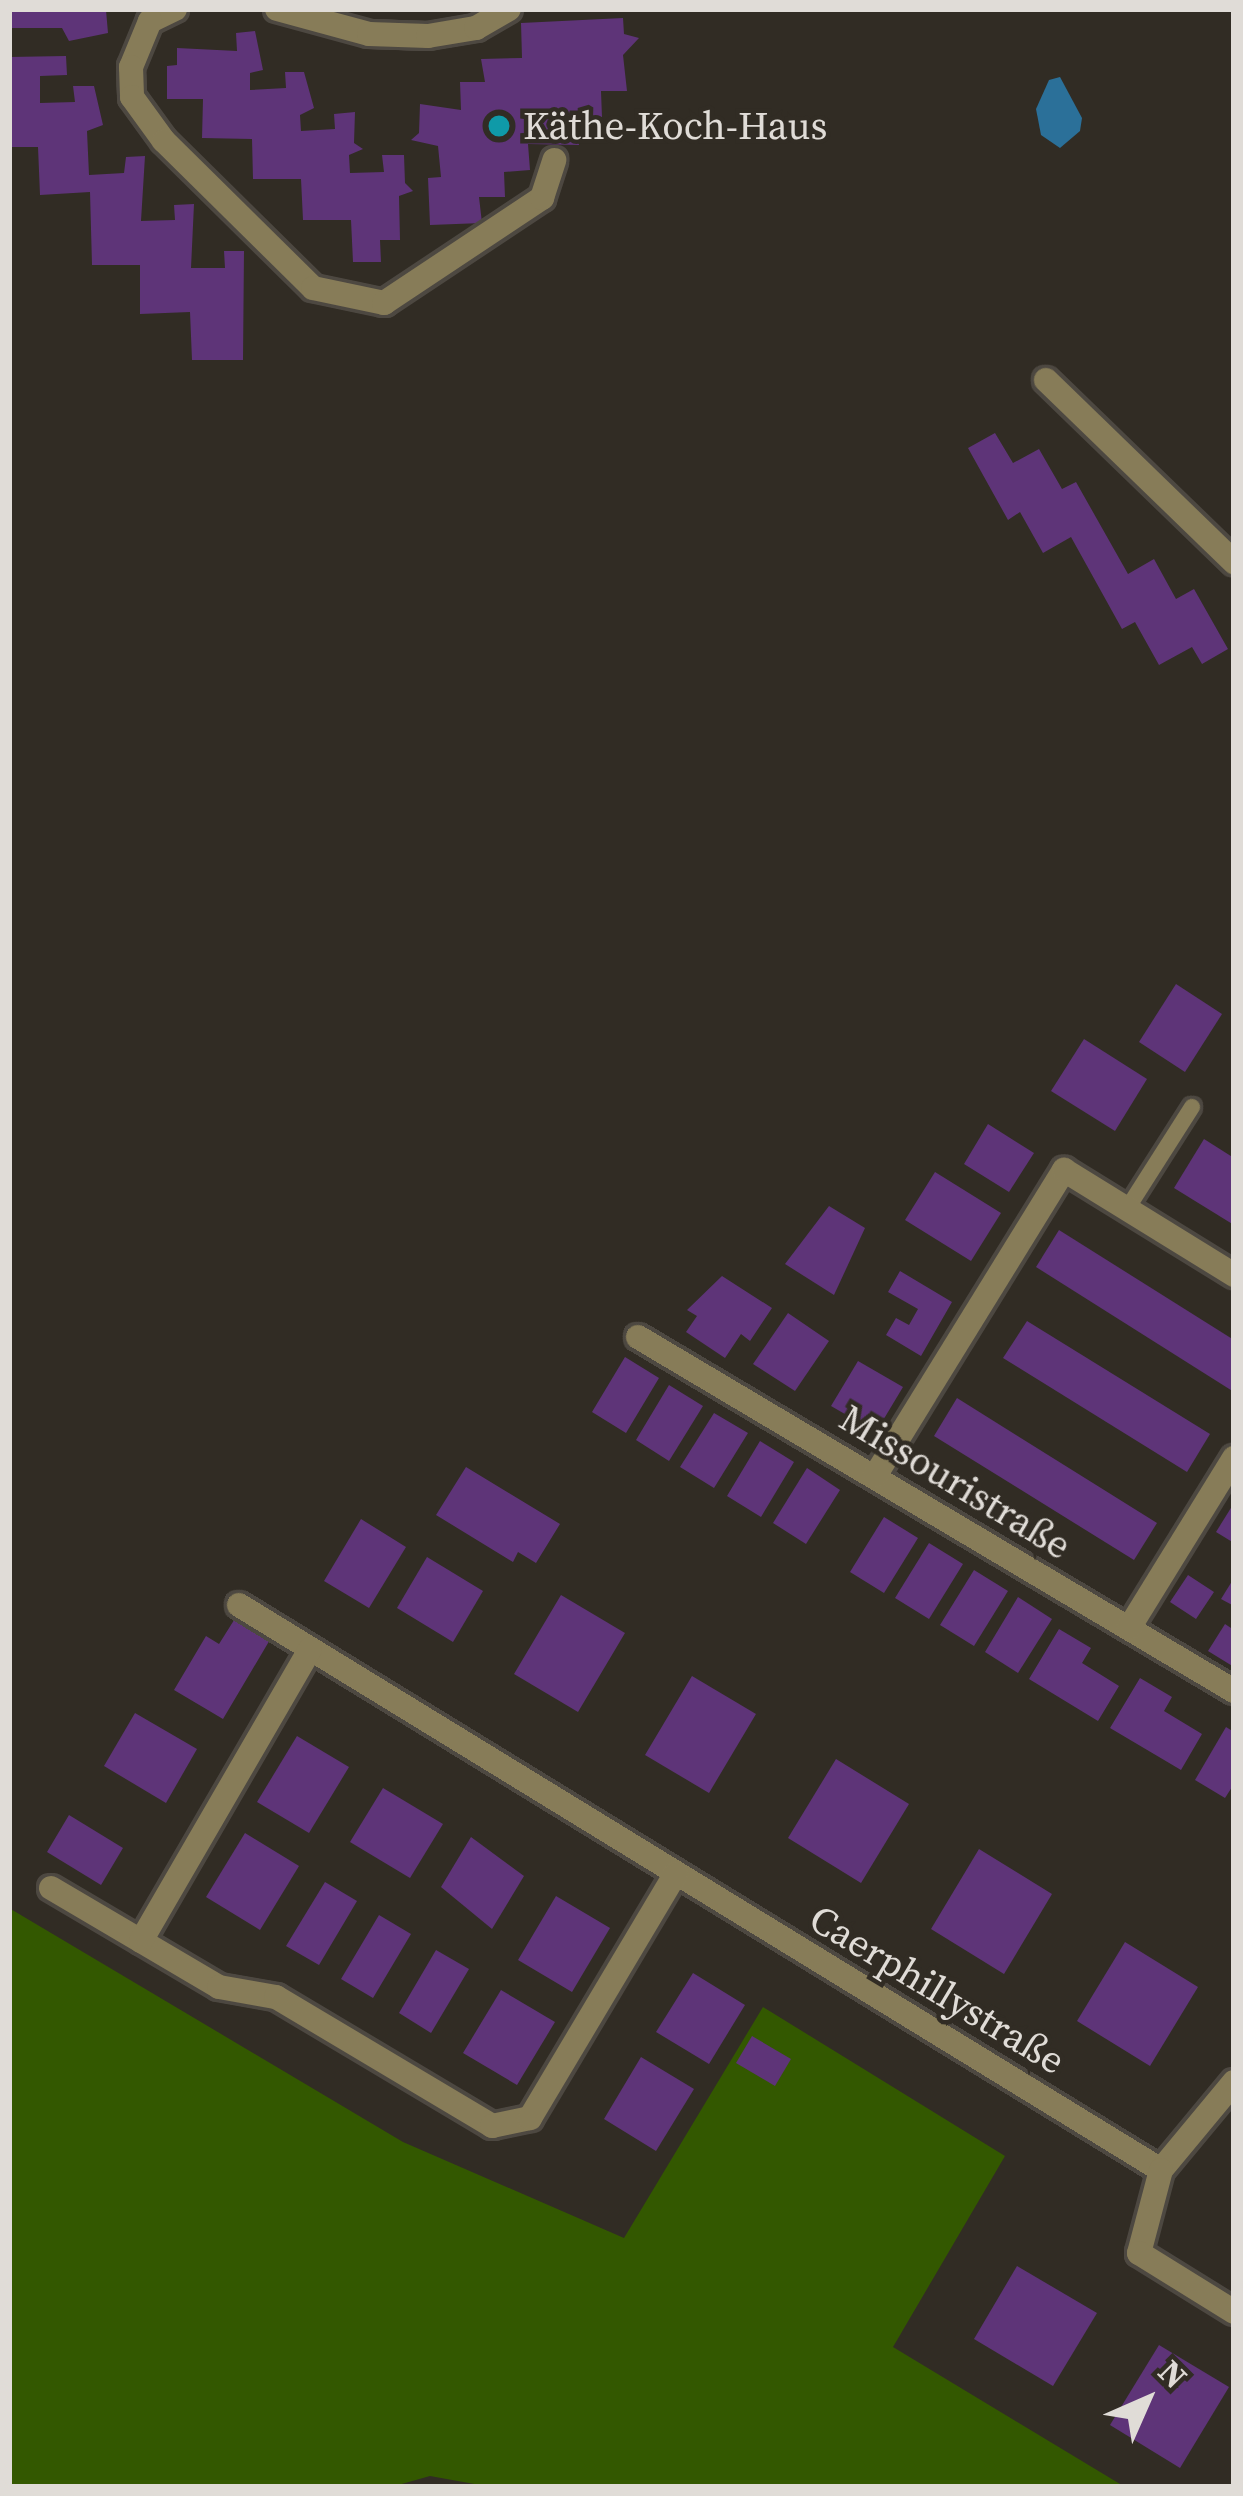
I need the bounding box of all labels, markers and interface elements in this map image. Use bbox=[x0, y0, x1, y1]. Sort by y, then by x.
place label: Käthe-Koch-Haus bbox=[523, 103, 827, 149]
marker: Käthe-Koch-Haus bbox=[486, 113, 512, 139]
street label: Missouristraße bbox=[831, 1395, 1079, 1569]
street label: Caerphillystraße bbox=[801, 1895, 1073, 2085]
north arrow bbox=[1087, 2340, 1207, 2460]
text: N bbox=[1148, 2350, 1197, 2399]

